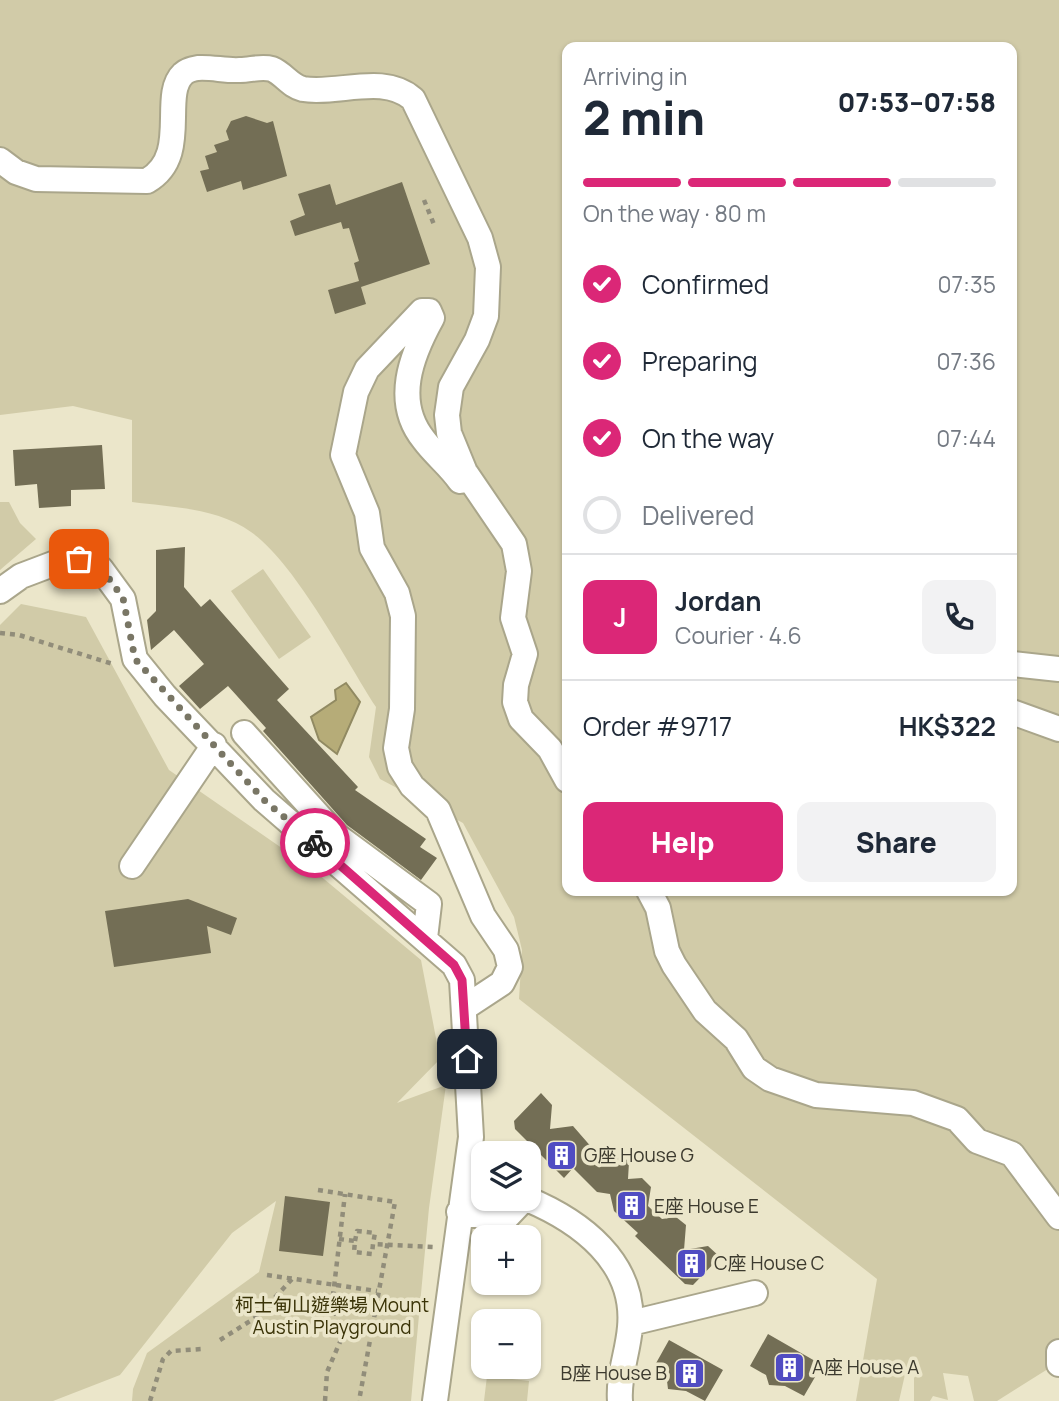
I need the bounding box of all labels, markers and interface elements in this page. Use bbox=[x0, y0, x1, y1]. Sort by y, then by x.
text: Arriving in bbox=[583, 60, 688, 92]
text: 07:53–07:58 bbox=[838, 84, 996, 120]
text: 2 min bbox=[583, 86, 705, 149]
text: On the way · 80 m bbox=[583, 197, 766, 229]
icon: check bbox=[583, 265, 621, 303]
text: Confirmed bbox=[642, 266, 769, 302]
text: 07:35 bbox=[938, 268, 996, 300]
icon: check bbox=[583, 342, 621, 380]
text: Preparing bbox=[642, 343, 758, 379]
text: 07:36 bbox=[937, 345, 996, 377]
icon: check bbox=[583, 419, 621, 457]
text: On the way bbox=[642, 420, 774, 456]
text: 07:44 bbox=[936, 422, 996, 454]
text: Delivered bbox=[642, 497, 754, 533]
pin bbox=[49, 529, 109, 589]
icon: bag bbox=[60, 540, 98, 578]
button: phone bbox=[922, 580, 996, 654]
text: Jordan bbox=[675, 583, 761, 619]
text: J bbox=[613, 599, 627, 635]
text: Courier · 4.6 bbox=[675, 619, 802, 651]
text: Order #9717 bbox=[583, 708, 732, 744]
text: HK$322 bbox=[899, 708, 996, 744]
button: Help bbox=[583, 802, 783, 882]
button: Share bbox=[797, 802, 996, 882]
courier bbox=[280, 808, 350, 878]
icon: bike bbox=[296, 824, 334, 862]
pin bbox=[437, 1029, 497, 1089]
icon: home bbox=[448, 1040, 486, 1078]
building icon: G座 House G bbox=[544, 1138, 578, 1172]
map controls bbox=[471, 1141, 541, 1379]
button: layers bbox=[471, 1141, 541, 1211]
place label: G座 House G bbox=[584, 1142, 694, 1168]
building icon: E座 House E bbox=[614, 1189, 648, 1223]
place label: E座 House E bbox=[654, 1193, 759, 1219]
button: + bbox=[471, 1225, 541, 1295]
building icon: C座 House C bbox=[674, 1246, 708, 1280]
place label: C座 House C bbox=[714, 1250, 824, 1276]
park label: 柯士甸山遊樂場 Mount Austin Playground bbox=[235, 1292, 429, 1340]
button: − bbox=[471, 1309, 541, 1379]
building icon: A座 House A bbox=[772, 1350, 806, 1384]
place label: A座 House A bbox=[812, 1354, 919, 1380]
building icon: B座 House B bbox=[673, 1356, 707, 1390]
place label: B座 House B bbox=[560, 1360, 667, 1386]

